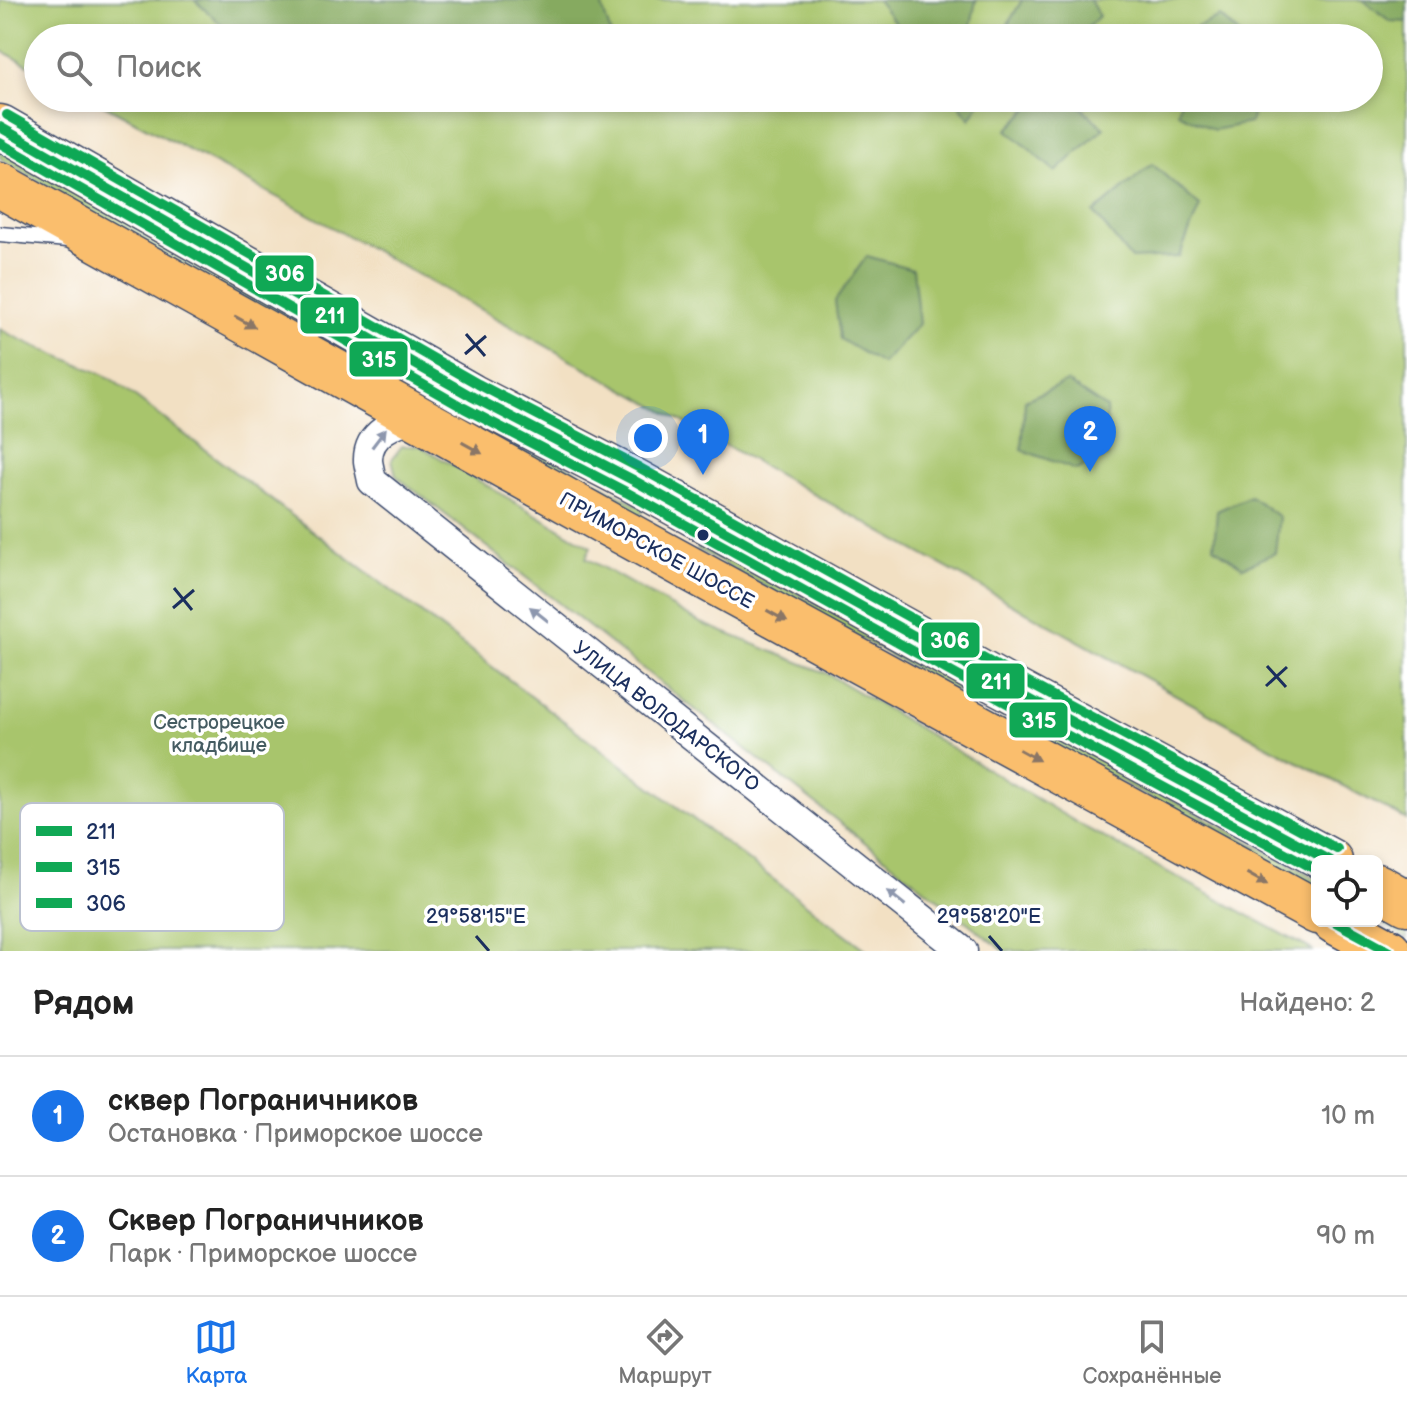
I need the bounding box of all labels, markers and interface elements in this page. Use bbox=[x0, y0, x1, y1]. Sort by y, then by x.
search box bbox=[24, 24, 1383, 112]
icon: search bbox=[52, 46, 96, 90]
text: Поиск bbox=[116, 50, 202, 86]
line badge: 306 bbox=[254, 254, 315, 293]
text: 306 bbox=[265, 261, 305, 288]
line badge: 211 bbox=[299, 296, 360, 335]
text: 211 bbox=[314, 303, 346, 330]
one-way arrow bbox=[234, 314, 256, 328]
line badge: 315 bbox=[348, 340, 409, 378]
text: 315 bbox=[362, 347, 397, 374]
pin: 2 bbox=[1064, 406, 1116, 472]
pin: 1 bbox=[677, 409, 729, 475]
your location bbox=[628, 418, 668, 458]
one-way arrow bbox=[371, 427, 387, 449]
one-way arrow bbox=[461, 441, 483, 455]
street label: ПРИМОРСКОЕ ШОССЕ bbox=[555, 487, 758, 614]
unlabelled marker bbox=[695, 527, 711, 543]
one-way arrow bbox=[528, 606, 549, 623]
one-way arrow bbox=[766, 609, 788, 623]
line badge: 306 bbox=[920, 621, 981, 659]
text: 306 bbox=[930, 628, 970, 655]
street label: УЛИЦА ВОЛОДАРСКОГО bbox=[568, 636, 765, 797]
line badge: 211 bbox=[965, 662, 1026, 700]
text: 211 bbox=[980, 669, 1012, 696]
line badge: 315 bbox=[1008, 701, 1069, 739]
text: 315 bbox=[1022, 708, 1057, 735]
park label: Сестрорецкое кладбище bbox=[153, 711, 285, 758]
one-way arrow bbox=[1018, 748, 1041, 761]
legend bbox=[20, 803, 284, 931]
text: 211 bbox=[86, 819, 116, 846]
text: 315 bbox=[86, 855, 121, 882]
map controls bbox=[1311, 855, 1383, 927]
button: locate bbox=[1311, 855, 1383, 927]
one-way arrow bbox=[1246, 873, 1269, 886]
one-way arrow bbox=[886, 890, 906, 907]
text: 306 bbox=[86, 891, 126, 918]
text: 29°58'15"E bbox=[426, 905, 526, 929]
text: 29°58'20"E bbox=[937, 905, 1041, 929]
text: Рядом bbox=[32, 983, 134, 1024]
text: Найдено: 2 bbox=[1239, 988, 1375, 1019]
text: сквер Пограничников bbox=[108, 1083, 418, 1119]
text: 1 bbox=[53, 1101, 63, 1132]
text: 10 m bbox=[1321, 1101, 1375, 1132]
text: Остановка · Приморское шоссе bbox=[108, 1119, 483, 1150]
text: Сквер Пограничников bbox=[108, 1203, 424, 1239]
text: 2 bbox=[50, 1221, 66, 1252]
text: 90 m bbox=[1316, 1221, 1375, 1252]
text: Парк · Приморское шоссе bbox=[108, 1239, 417, 1270]
tab: Карта bbox=[185, 1315, 247, 1390]
tab: Маршрут bbox=[618, 1315, 712, 1390]
tab: Сохранённые bbox=[1083, 1315, 1222, 1390]

